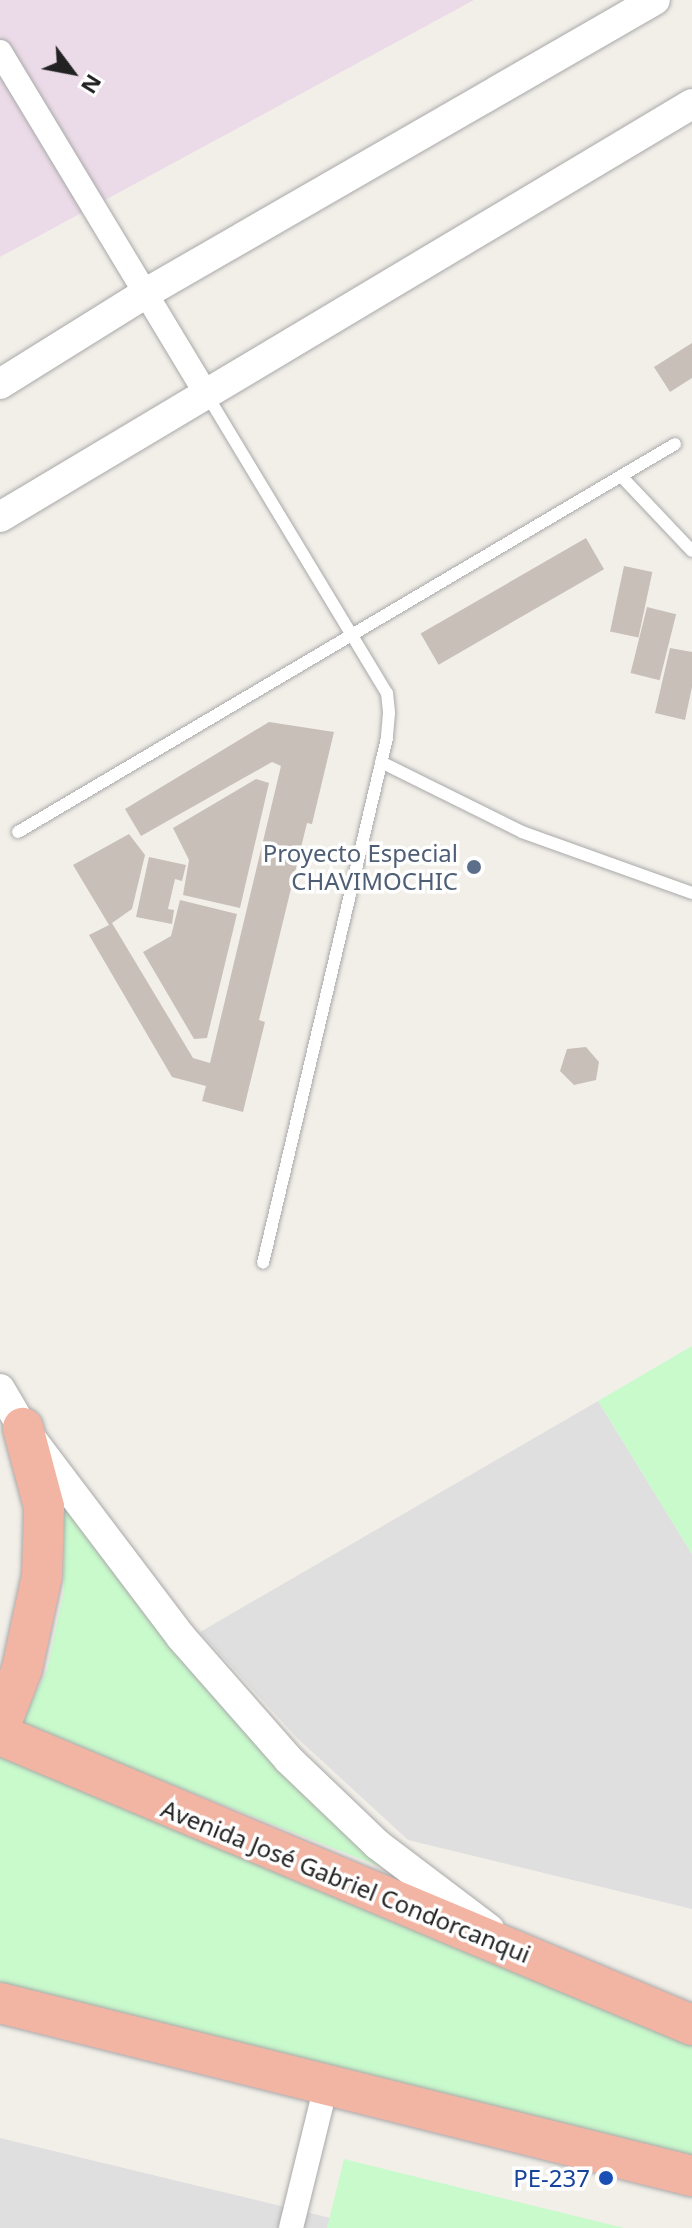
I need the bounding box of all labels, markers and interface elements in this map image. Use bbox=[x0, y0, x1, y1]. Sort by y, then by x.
north arrow bbox=[32, 32, 112, 112]
text: N bbox=[75, 69, 110, 100]
place label: Proyecto Especial CHAVIMOCHIC bbox=[263, 839, 458, 895]
marker: Proyecto Especial CHAVIMOCHIC bbox=[465, 858, 483, 876]
street label: Avenida José Gabriel Condorcanqui bbox=[157, 1794, 535, 1968]
place label: PE-237 bbox=[513, 2164, 590, 2192]
marker: PE-237 bbox=[597, 2169, 615, 2187]

